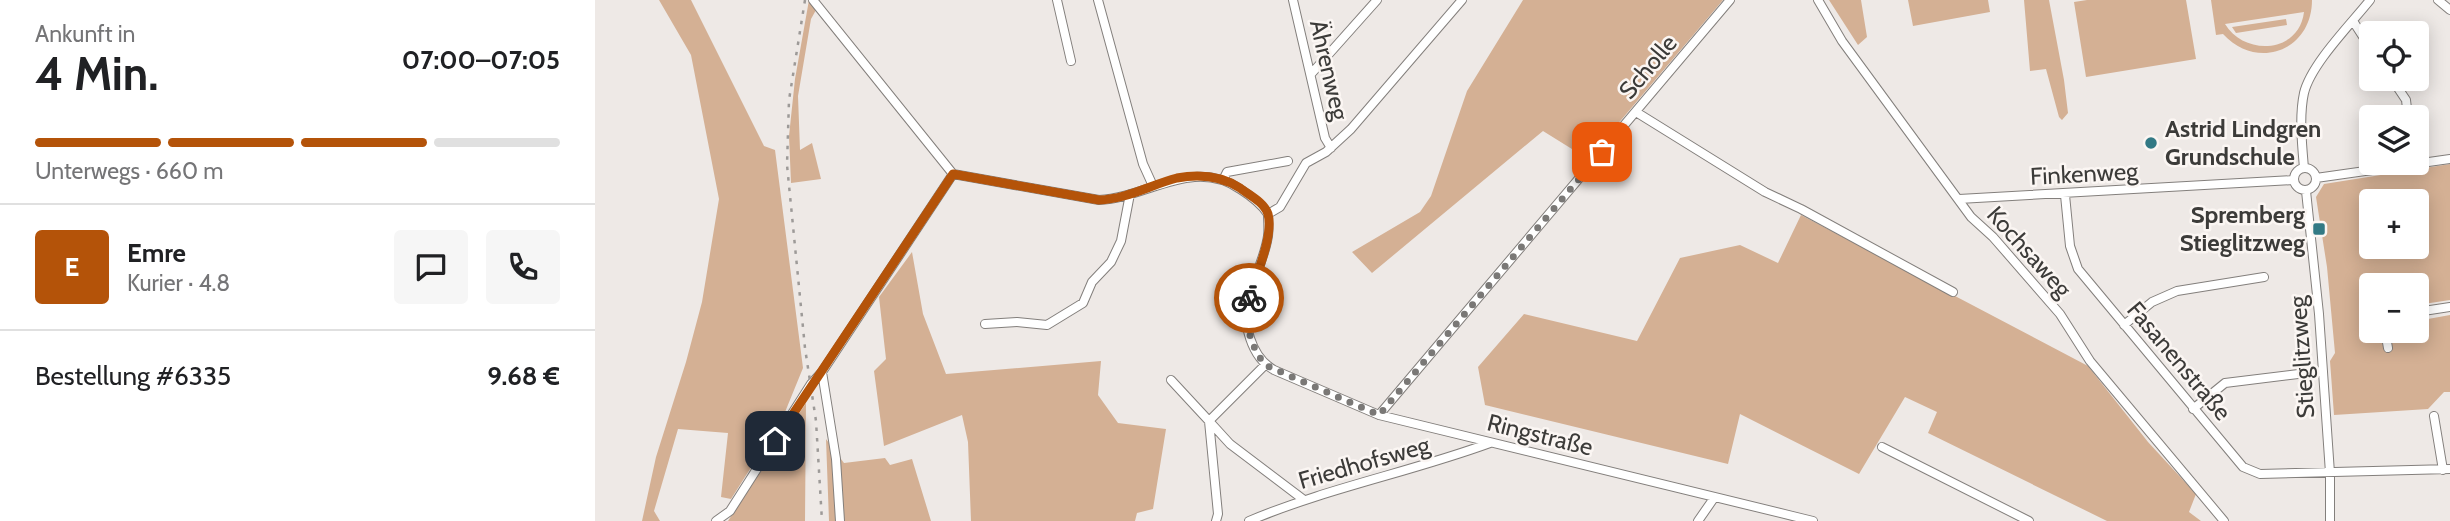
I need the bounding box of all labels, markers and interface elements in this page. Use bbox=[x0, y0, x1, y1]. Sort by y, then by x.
street label: Ährenweg bbox=[1304, 17, 1355, 124]
text: Ankunft in bbox=[35, 20, 135, 48]
map controls bbox=[2359, 21, 2429, 343]
button: locate bbox=[2359, 21, 2429, 91]
street label: Scholle bbox=[1613, 29, 1683, 105]
text: 07:00–07:05 bbox=[402, 44, 560, 76]
text: 4 Min. bbox=[35, 46, 158, 102]
button: layers bbox=[2359, 105, 2429, 175]
place label: Astrid Lindgren Grundschule bbox=[2165, 114, 2321, 171]
pin bbox=[1572, 122, 1632, 182]
icon: bag bbox=[1583, 133, 1621, 171]
marker: Astrid Lindgren Grundschule bbox=[2143, 135, 2159, 151]
street label: Finkenweg bbox=[2029, 156, 2140, 191]
text: Unterwegs · 660 m bbox=[35, 157, 223, 185]
button: + bbox=[2359, 189, 2429, 259]
street label: Kochsaweg bbox=[1981, 200, 2078, 304]
place label: Spremberg Stieglitzweg bbox=[2180, 200, 2305, 257]
marker: Spremberg Stieglitzweg bbox=[2311, 221, 2327, 237]
button: chat bbox=[394, 230, 468, 304]
button: phone bbox=[486, 230, 560, 304]
text: Emre bbox=[127, 237, 186, 269]
text: E bbox=[65, 251, 79, 283]
courier bbox=[1214, 263, 1284, 333]
text: Kurier · 4.8 bbox=[127, 269, 230, 297]
button: − bbox=[2359, 273, 2429, 343]
icon: bike bbox=[1230, 279, 1268, 317]
street label: Stieglitzweg bbox=[2283, 294, 2320, 419]
street label: Fasanenstraße bbox=[2121, 295, 2237, 426]
text: Bestellung #6335 bbox=[35, 360, 231, 392]
text: 9.68 € bbox=[487, 360, 560, 392]
street label: Ringstraße bbox=[1484, 407, 1596, 462]
pin bbox=[745, 411, 805, 471]
icon: home bbox=[756, 422, 794, 460]
street label: Friedhofsweg bbox=[1295, 430, 1434, 495]

